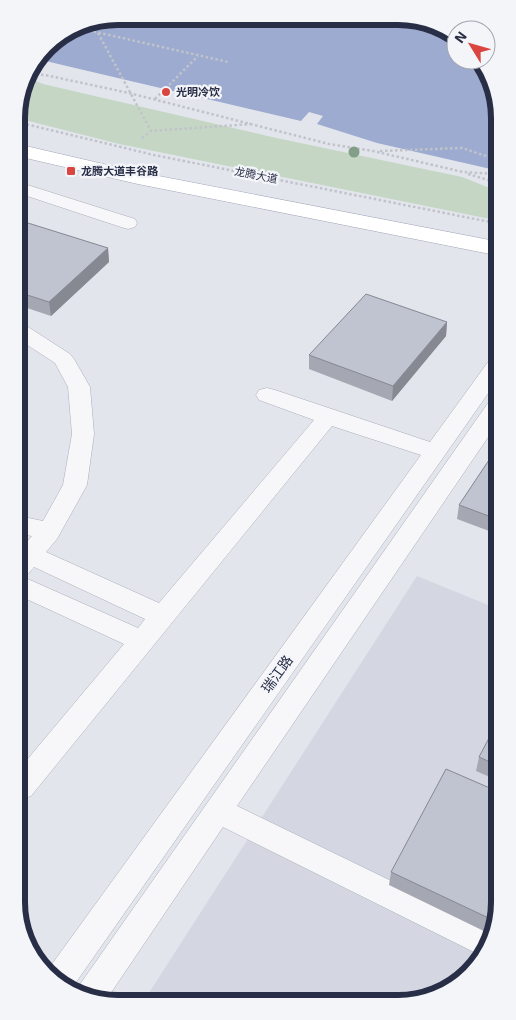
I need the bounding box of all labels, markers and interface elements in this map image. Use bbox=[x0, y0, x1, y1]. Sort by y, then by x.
north arrow bbox=[446, 20, 496, 70]
text: N bbox=[450, 28, 470, 46]
place label: 光明冷饮 bbox=[176, 85, 220, 98]
marker: 光明冷饮 bbox=[160, 86, 172, 98]
place label: 龙腾大道丰谷路 bbox=[81, 164, 159, 177]
street label: 龙腾大道 bbox=[233, 164, 279, 185]
marker: 龙腾大道丰谷路 bbox=[65, 165, 77, 177]
street label: 瑞江路 bbox=[257, 652, 296, 696]

